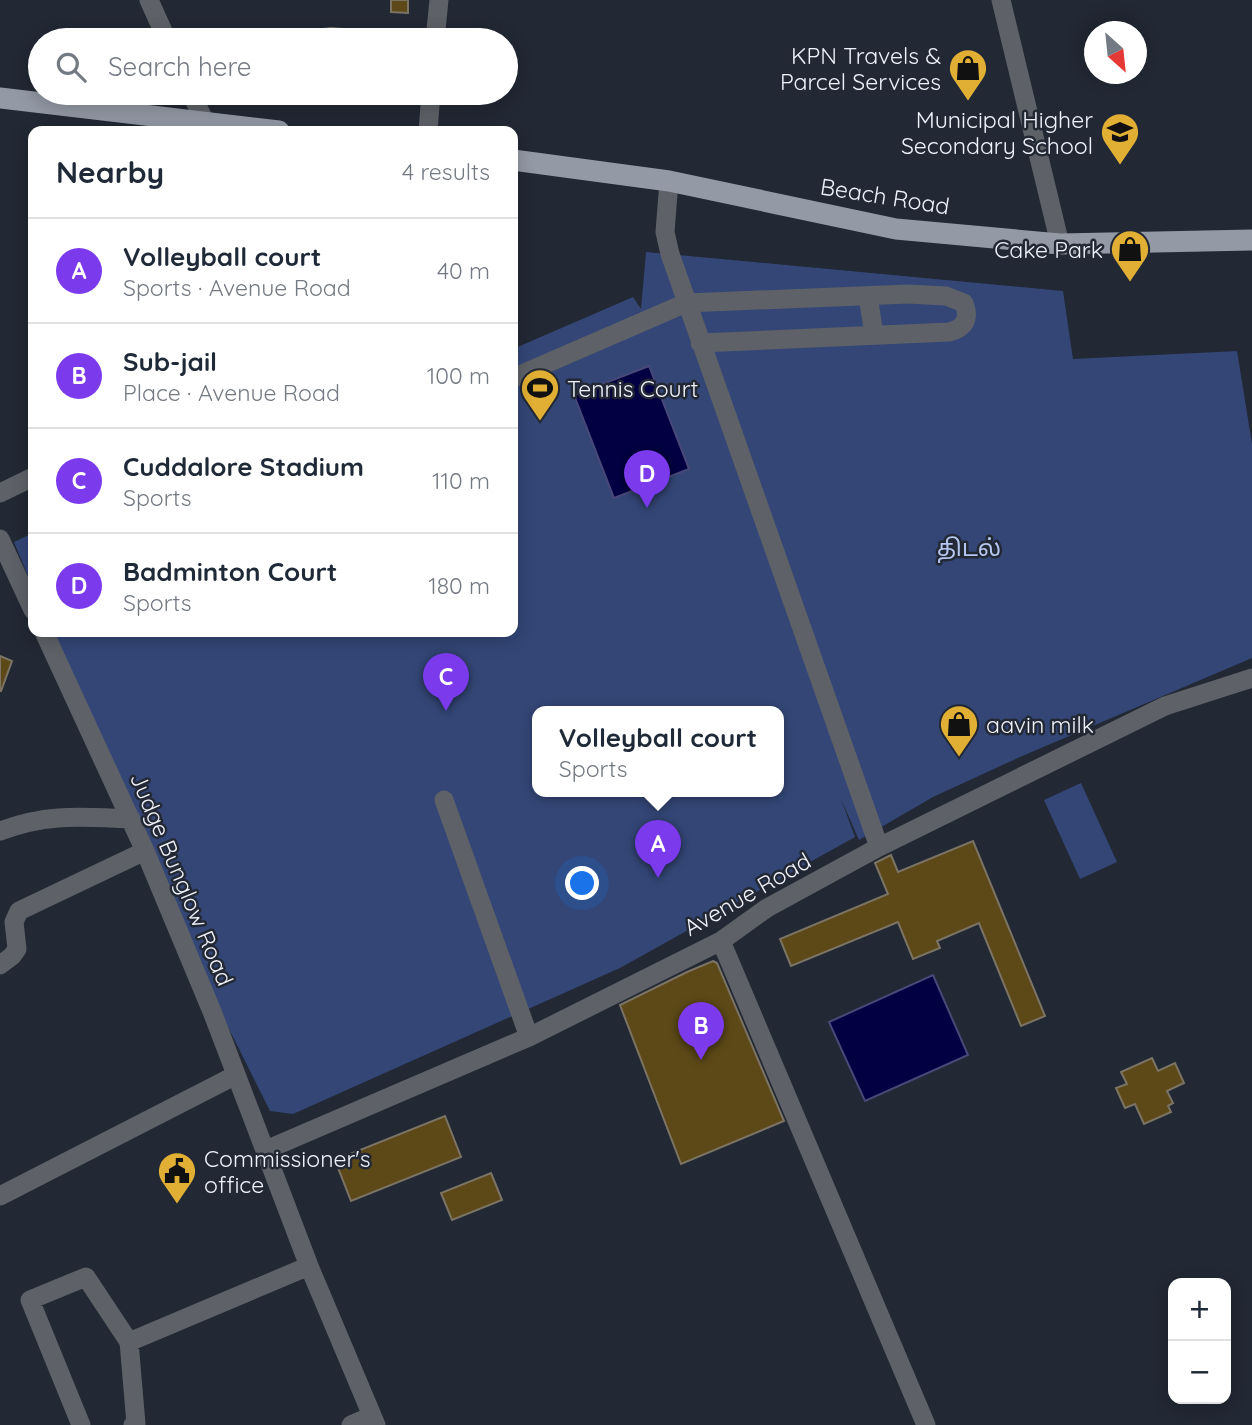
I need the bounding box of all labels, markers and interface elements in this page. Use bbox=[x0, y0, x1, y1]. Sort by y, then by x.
north arrow bbox=[1084, 21, 1147, 84]
search box bbox=[28, 28, 518, 105]
place label: KPN Travels & Parcel Services bbox=[780, 41, 941, 96]
shop icon: KPN Travels & Parcel Services bbox=[947, 47, 989, 102]
icon: search bbox=[52, 48, 90, 86]
text: Search here bbox=[108, 50, 252, 83]
place label: Municipal Higher Secondary School bbox=[901, 105, 1093, 160]
school or university icon: Municipal Higher Secondary School bbox=[1099, 111, 1141, 166]
text: Nearby bbox=[56, 153, 164, 191]
text: 4 results bbox=[402, 157, 490, 186]
street label: Beach Road bbox=[818, 171, 952, 221]
shop icon: Cake Park bbox=[1109, 228, 1151, 283]
place label: Cake Park bbox=[994, 235, 1103, 264]
text: Volleyball court bbox=[123, 240, 321, 273]
text: A bbox=[72, 256, 86, 285]
text: 40 m bbox=[437, 256, 490, 285]
text: Sports · Avenue Road bbox=[123, 273, 351, 302]
text: Sub-jail bbox=[123, 345, 217, 378]
text: B bbox=[71, 361, 87, 390]
text: 100 m bbox=[427, 361, 490, 390]
sports icon: Tennis Court bbox=[519, 367, 561, 422]
place label: Tennis Court bbox=[567, 374, 699, 403]
text: Place · Avenue Road bbox=[123, 378, 340, 407]
text: Cuddalore Stadium bbox=[123, 450, 364, 483]
pin: D bbox=[624, 450, 670, 508]
text: C bbox=[72, 466, 86, 495]
text: 110 m bbox=[432, 466, 490, 495]
text: Sports bbox=[123, 483, 192, 512]
park label: திடல் bbox=[937, 533, 1001, 563]
text: Badminton Court bbox=[123, 555, 338, 588]
text: D bbox=[71, 571, 87, 600]
text: 180 m bbox=[428, 571, 490, 600]
text: Sports bbox=[123, 588, 192, 617]
pin: C bbox=[423, 653, 469, 711]
shop icon: aavin milk bbox=[938, 703, 980, 758]
popup bbox=[532, 706, 784, 797]
place label: aavin milk bbox=[986, 710, 1094, 739]
text: Volleyball court bbox=[559, 721, 757, 754]
text: Sports bbox=[559, 754, 627, 783]
street label: Judge Bunglow Road bbox=[124, 768, 240, 990]
pin: A bbox=[635, 820, 681, 878]
street label: Avenue Road bbox=[678, 846, 816, 942]
your location bbox=[565, 866, 599, 900]
pin: B bbox=[678, 1002, 724, 1060]
place label: Commissioner's office bbox=[204, 1144, 371, 1199]
public building icon: Commissioner's office bbox=[156, 1150, 198, 1205]
map controls bbox=[1168, 1278, 1231, 1404]
button: + bbox=[1168, 1278, 1231, 1341]
button: − bbox=[1168, 1341, 1231, 1404]

